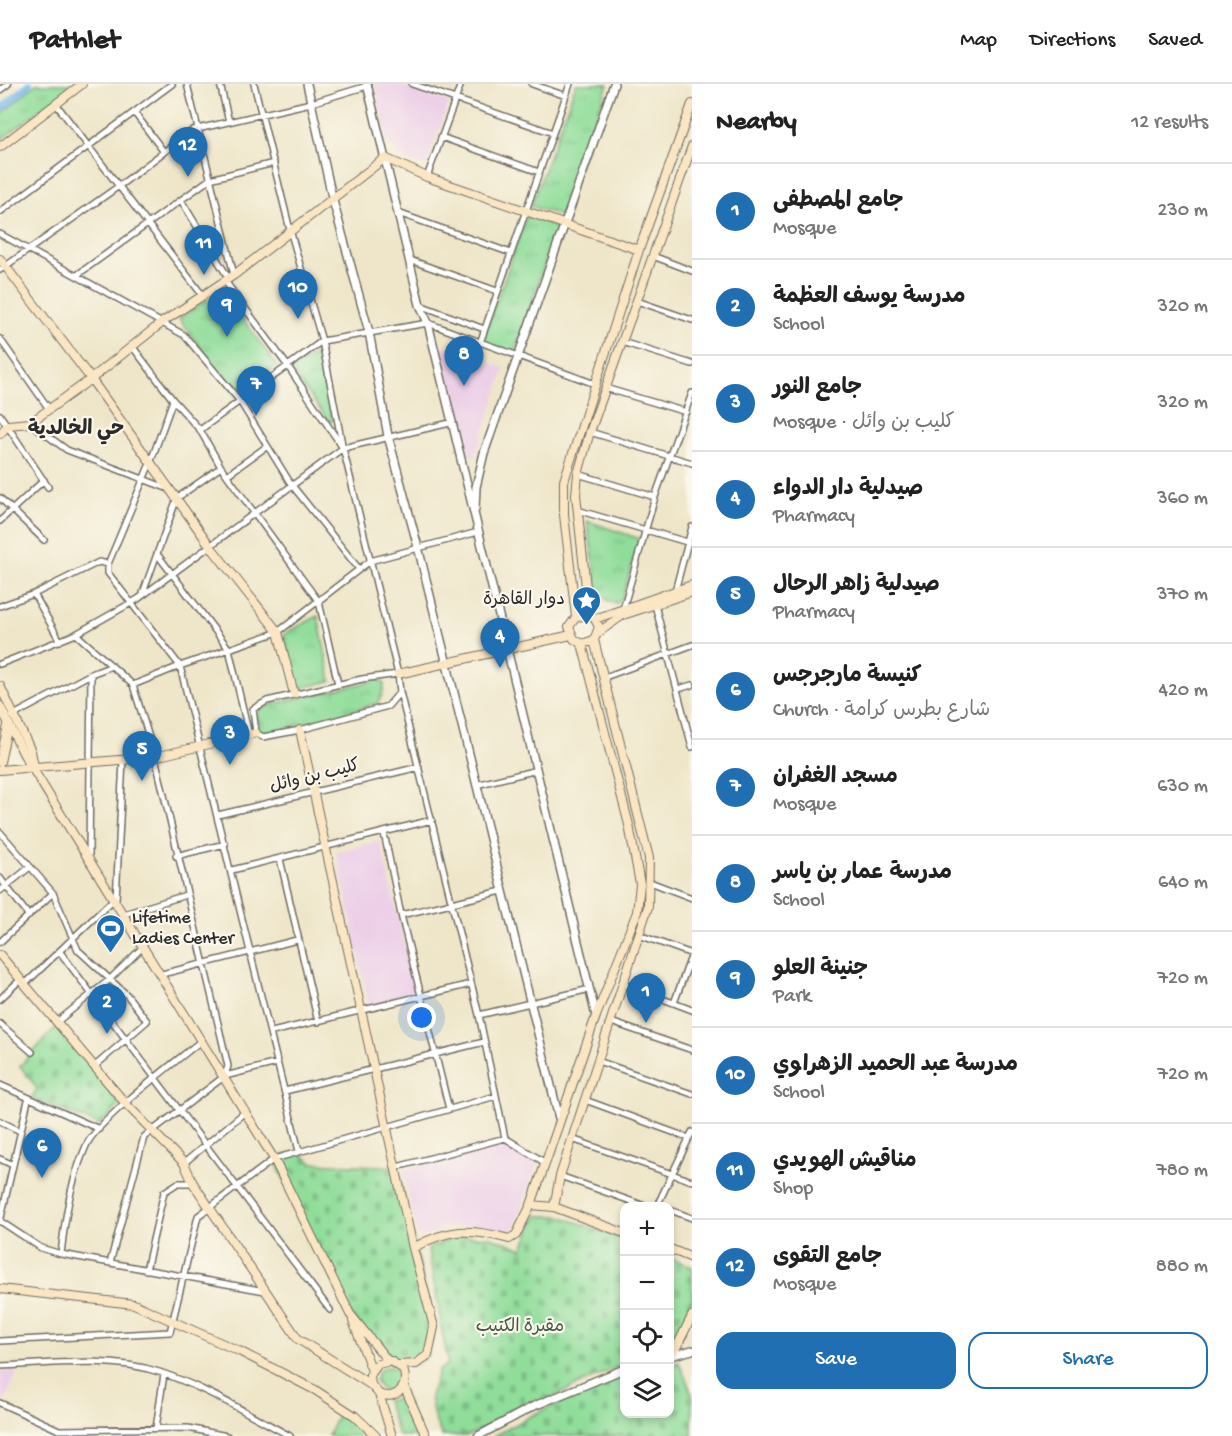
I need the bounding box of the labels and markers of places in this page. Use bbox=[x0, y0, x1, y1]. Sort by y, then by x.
pin: 12 bbox=[168, 128, 207, 177]
pin: 11 bbox=[184, 226, 224, 275]
pin: 10 bbox=[278, 270, 318, 319]
pin: 9 bbox=[208, 288, 246, 337]
pin: 8 bbox=[444, 336, 484, 386]
pin: 7 bbox=[236, 366, 276, 416]
place icon: دوار القاهرة bbox=[570, 584, 602, 626]
place label: دوار القاهرة bbox=[483, 590, 565, 611]
pin: 4 bbox=[480, 618, 520, 668]
pin: 3 bbox=[210, 716, 250, 765]
pin: 5 bbox=[122, 732, 162, 781]
place label: Lifetime Ladies Center bbox=[132, 908, 235, 950]
sports icon: Lifetime Ladies Center bbox=[95, 912, 127, 954]
pin: 1 bbox=[626, 974, 666, 1023]
pin: 2 bbox=[88, 984, 126, 1034]
pin: 6 bbox=[22, 1128, 62, 1178]

